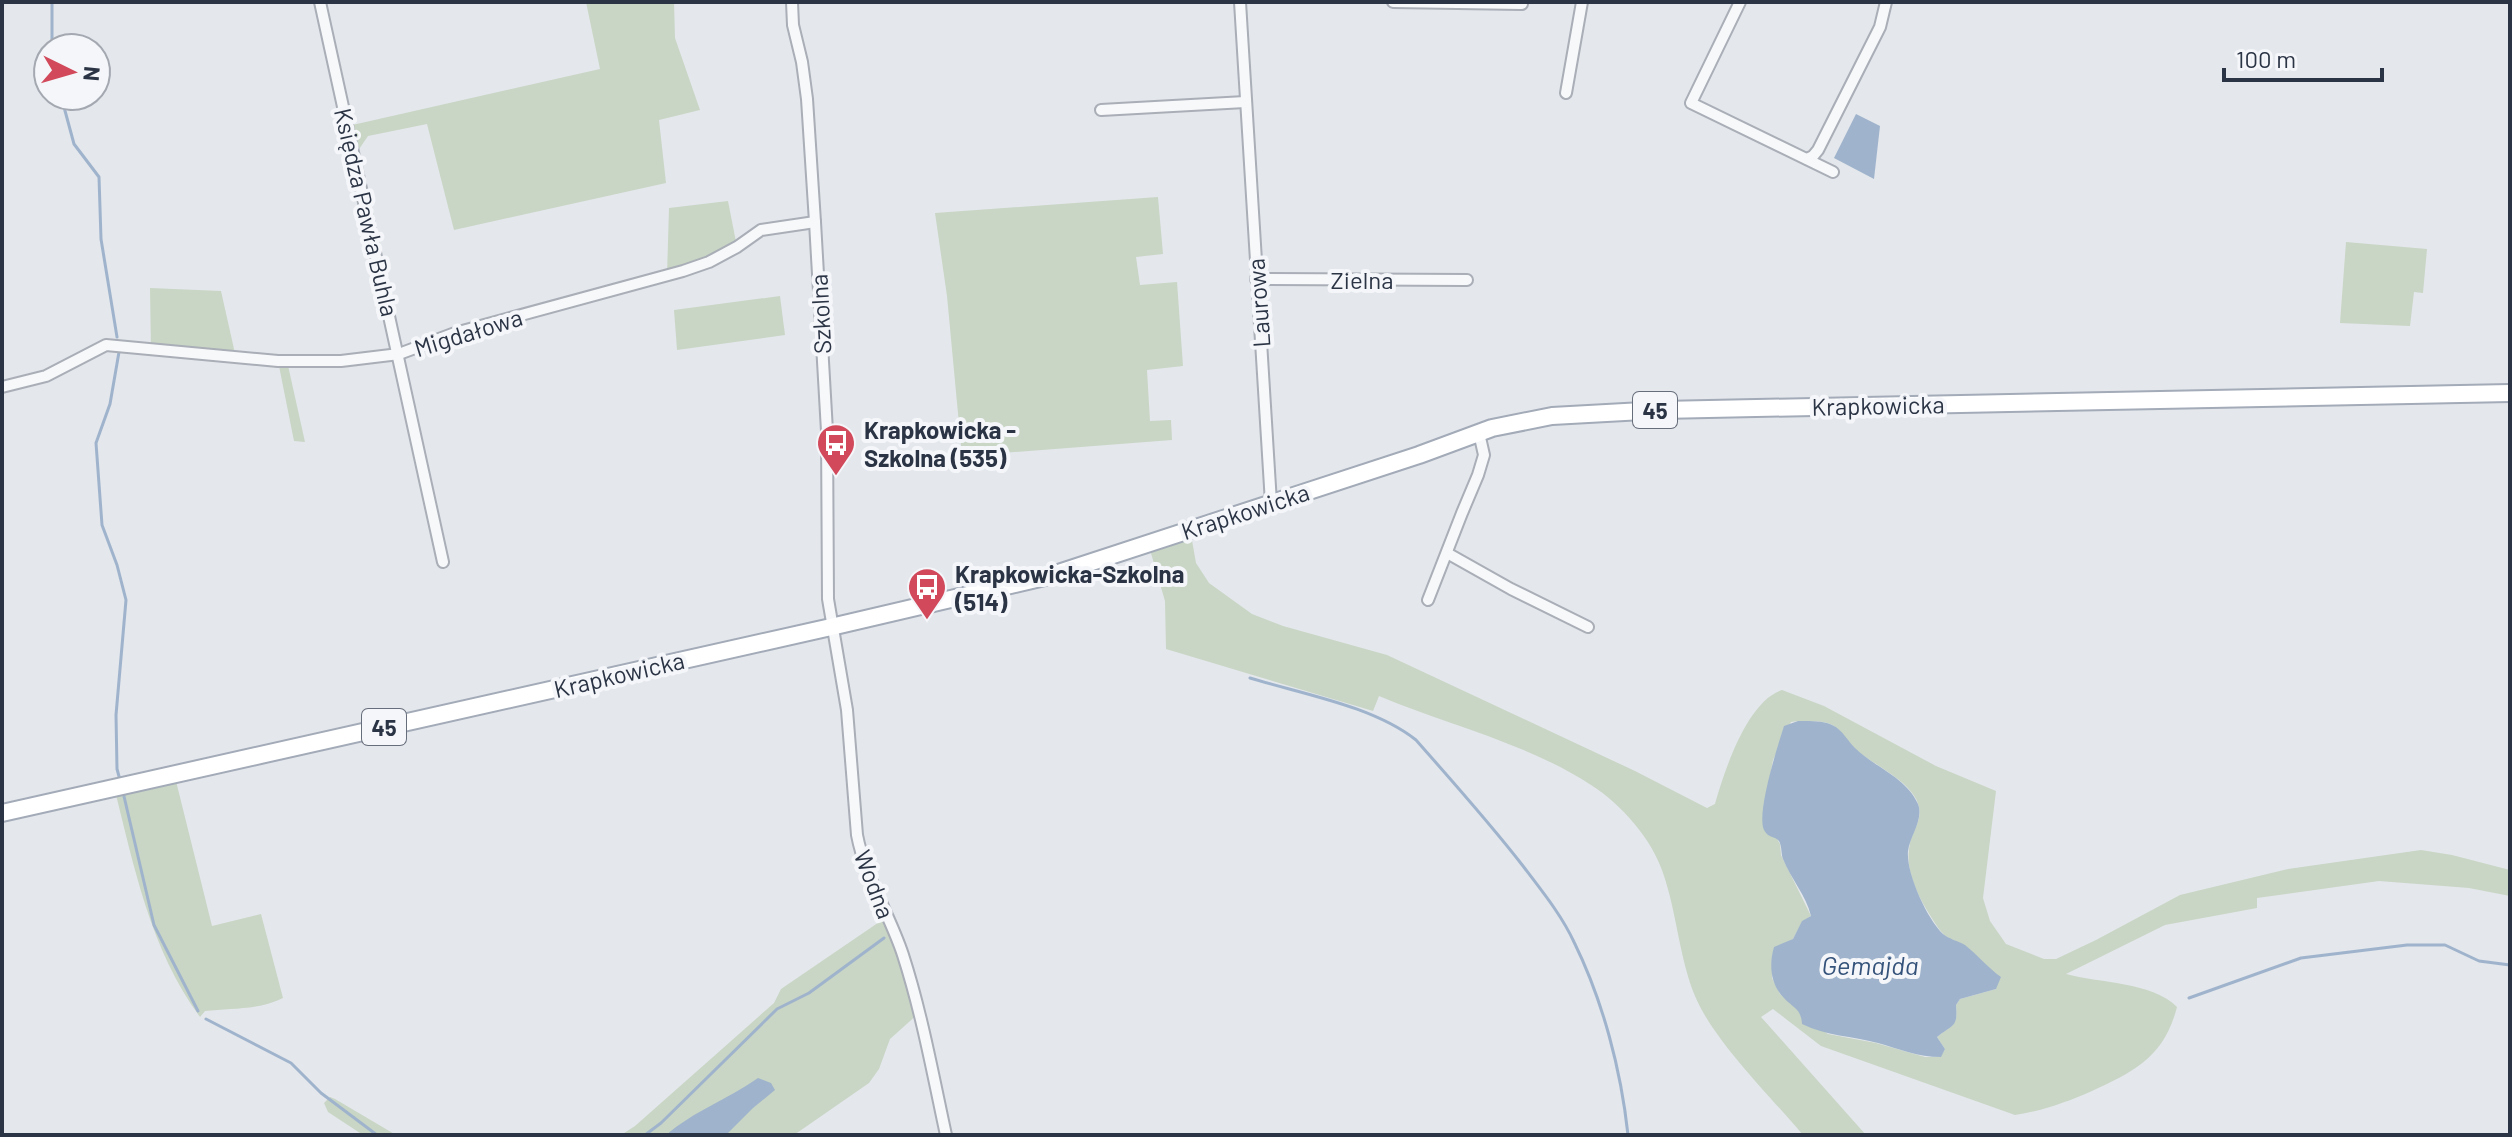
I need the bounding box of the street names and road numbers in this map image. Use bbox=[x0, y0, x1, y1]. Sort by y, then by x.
street label: Księdza Pawła Buhla bbox=[329, 105, 405, 319]
street label: Laurowa bbox=[1240, 257, 1276, 349]
street label: Zielna bbox=[1331, 265, 1393, 294]
street label: Szkolna bbox=[803, 273, 837, 355]
street label: Migdałowa bbox=[410, 302, 526, 362]
street label: Krapkowicka bbox=[1811, 389, 1945, 421]
road number: 45 bbox=[1633, 392, 1677, 428]
street label: Krapkowicka bbox=[1177, 477, 1313, 545]
street label: Krapkowicka bbox=[551, 645, 687, 703]
road number: 45 bbox=[362, 709, 406, 745]
street label: Wodna bbox=[849, 846, 901, 922]

